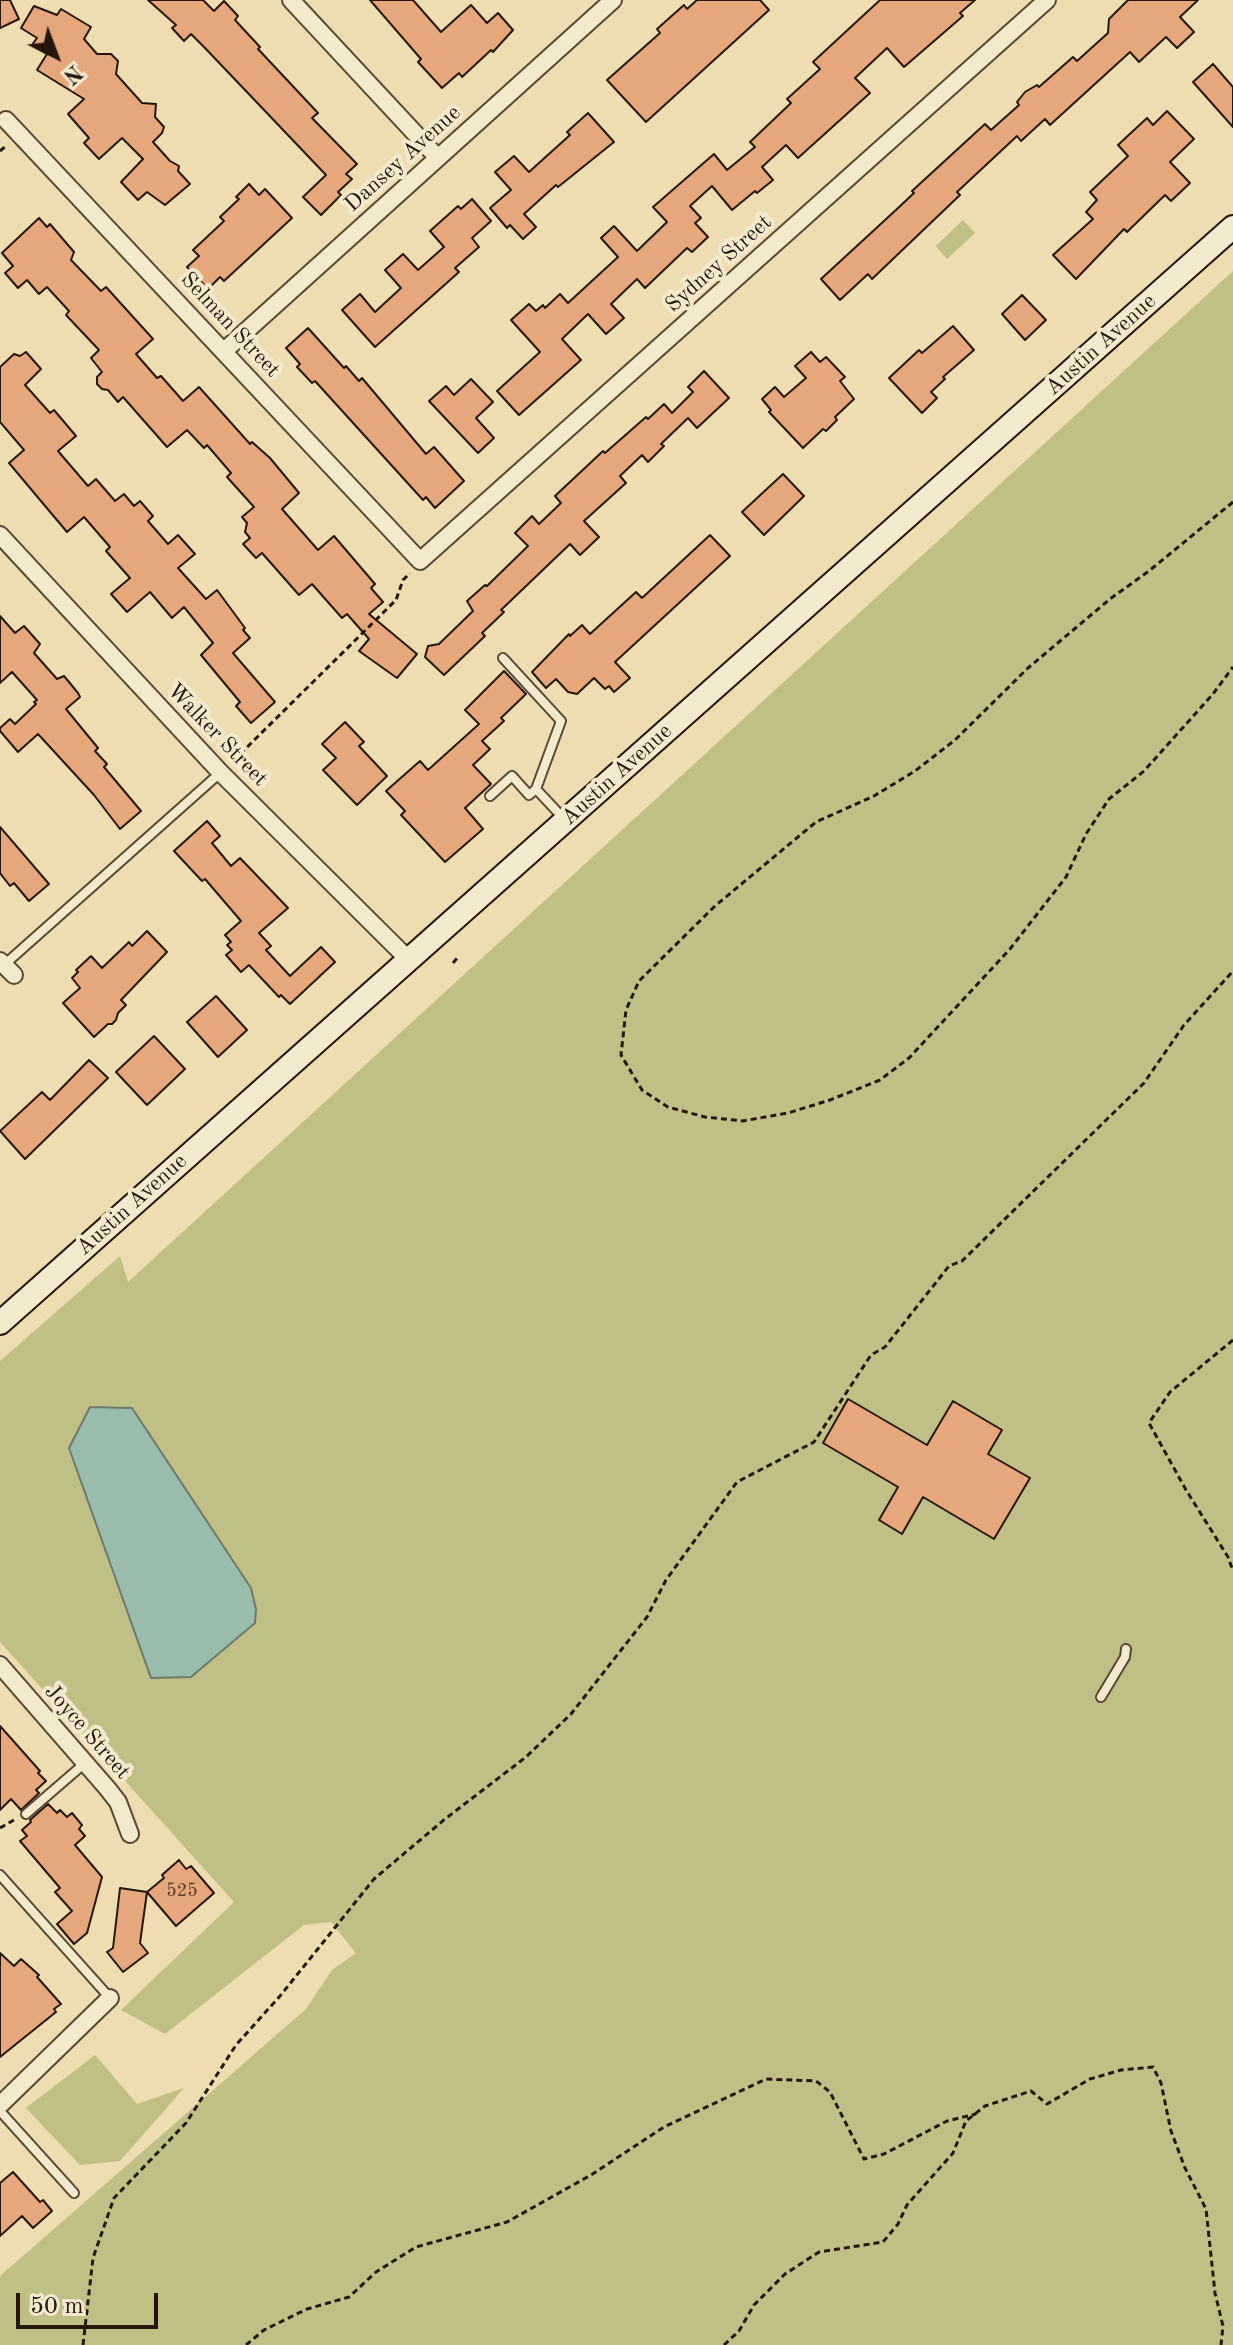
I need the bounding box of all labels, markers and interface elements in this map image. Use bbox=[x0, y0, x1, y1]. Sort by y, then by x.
north arrow bbox=[16, 16, 96, 96]
text: N bbox=[58, 60, 86, 88]
street label: Dansey Avenue bbox=[339, 100, 467, 218]
street label: Sydney Street bbox=[660, 209, 778, 319]
street label: Selman Street bbox=[175, 267, 285, 383]
street label: Austin Avenue bbox=[1040, 288, 1162, 402]
street label: Walker Street bbox=[161, 678, 273, 792]
street label: Austin Avenue bbox=[556, 718, 678, 832]
street label: Austin Avenue bbox=[71, 1148, 193, 1262]
street label: Joyce Street bbox=[38, 1679, 136, 1785]
house number: 525 bbox=[166, 1880, 198, 1902]
scale bar bbox=[20, 2277, 162, 2327]
text: 50 m bbox=[30, 2295, 84, 2319]

